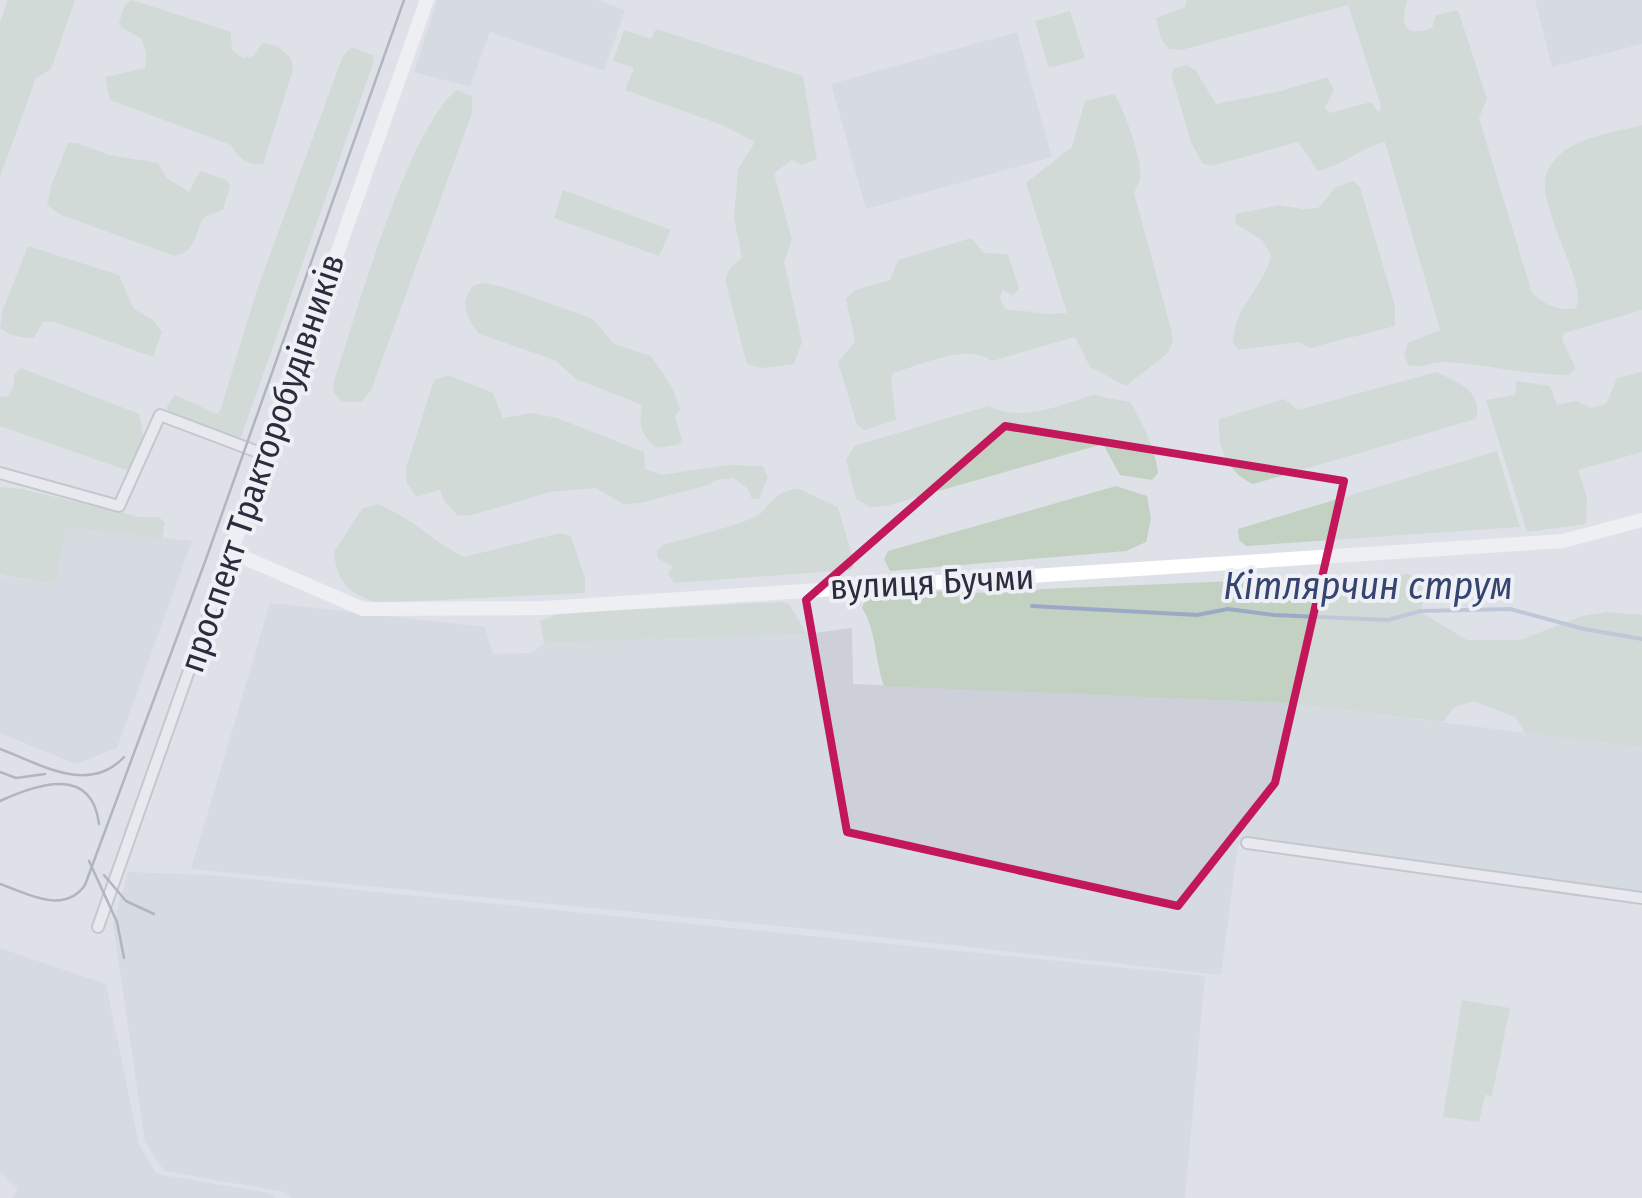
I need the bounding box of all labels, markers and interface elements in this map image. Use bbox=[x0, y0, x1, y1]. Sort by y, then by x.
street label: проспект Тракторобудівників bbox=[171, 248, 353, 678]
street label: вулиця Бучми bbox=[829, 556, 1035, 608]
water label: Кітлярчин струм bbox=[1223, 563, 1513, 609]

